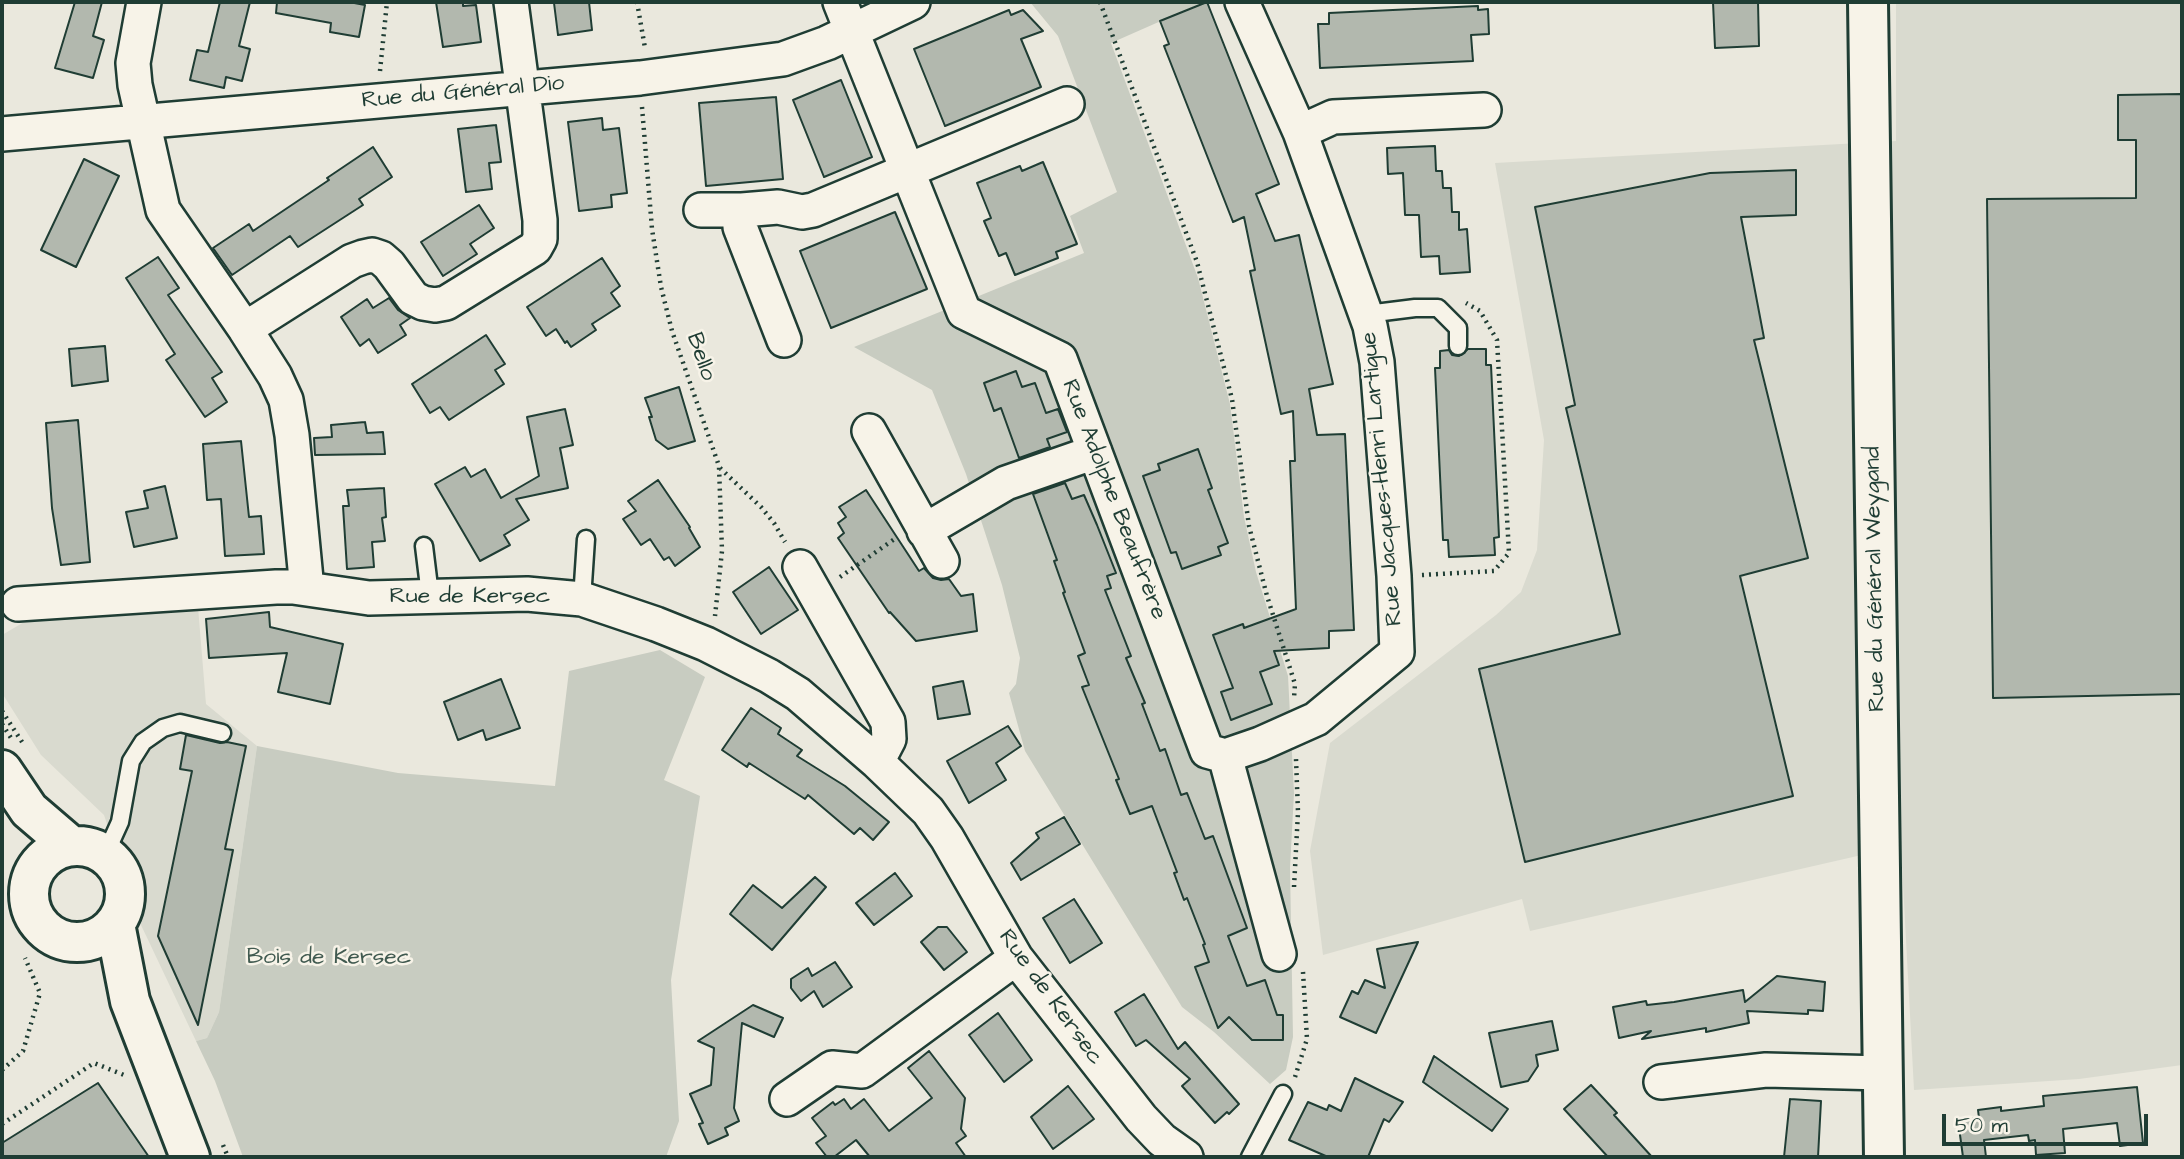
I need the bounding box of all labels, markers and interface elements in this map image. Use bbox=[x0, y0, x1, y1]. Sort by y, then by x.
street label: Rue du Général Dio bbox=[361, 70, 565, 116]
street label: Bello bbox=[679, 329, 721, 385]
street label: Rue Jacques-Henri Lartigue bbox=[1356, 331, 1410, 627]
street label: Rue Adolphe Beaufrère bbox=[1054, 376, 1172, 624]
street label: Rue du Général Weygand bbox=[1860, 446, 1892, 712]
street label: Rue de Kersec bbox=[390, 583, 550, 611]
street label: Rue de Kersec bbox=[992, 925, 1108, 1071]
park label: Bois de Kersec bbox=[247, 944, 411, 972]
scale bar bbox=[1946, 1100, 2152, 1144]
text: 50 m bbox=[1955, 1111, 2008, 1140]

